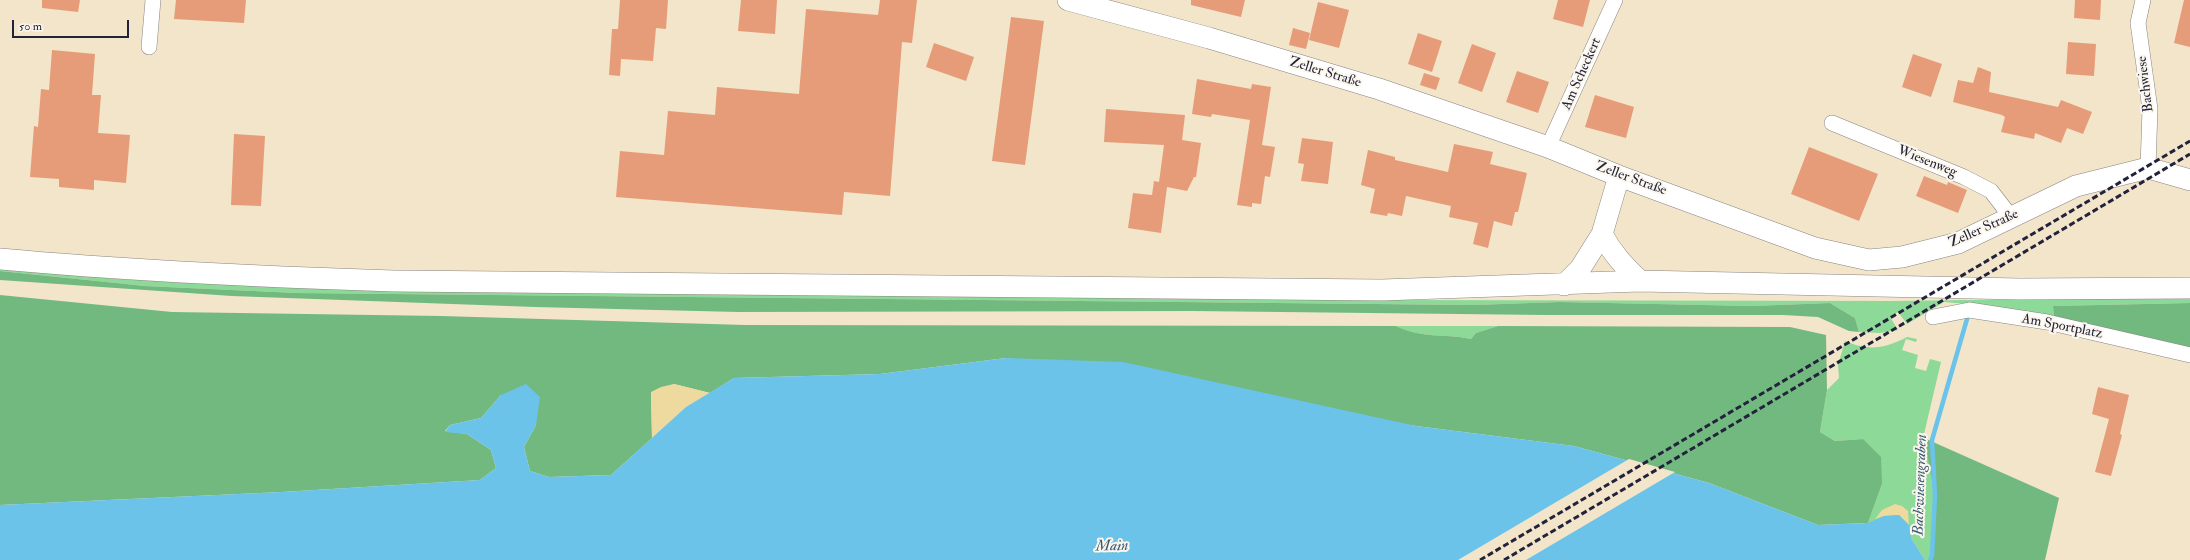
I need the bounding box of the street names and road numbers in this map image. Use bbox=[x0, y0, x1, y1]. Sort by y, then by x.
street label: Am Scheckert bbox=[1559, 35, 1605, 113]
street label: Zeller Straße bbox=[1287, 54, 1363, 92]
street label: Bachwiese bbox=[2134, 55, 2158, 113]
street label: Wiesenweg bbox=[1895, 142, 1959, 182]
street label: Zeller Straße bbox=[1593, 158, 1669, 200]
street label: Zeller Straße bbox=[1947, 206, 2021, 252]
street label: Am Sportplatz bbox=[2020, 311, 2104, 343]

